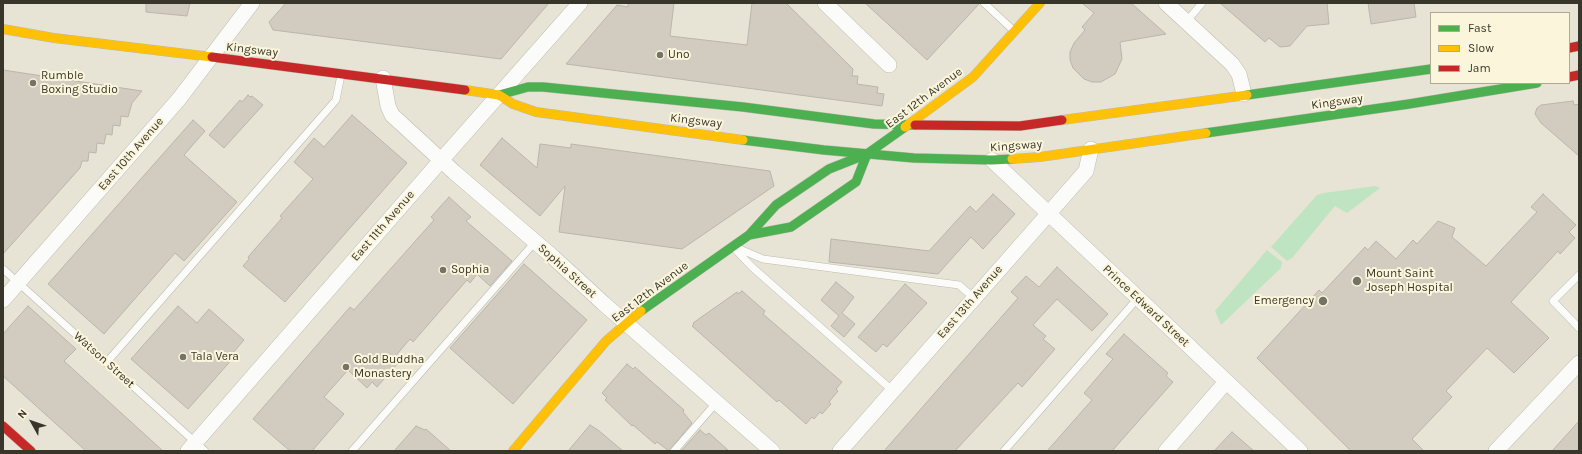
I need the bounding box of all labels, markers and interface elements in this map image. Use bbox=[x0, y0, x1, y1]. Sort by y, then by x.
legend bbox=[1430, 12, 1570, 84]
text: Fast bbox=[1468, 21, 1491, 35]
street label: Kingsway bbox=[225, 40, 279, 60]
text: Slow bbox=[1468, 41, 1494, 55]
place label: Uno bbox=[668, 48, 690, 62]
marker: Uno bbox=[655, 50, 665, 60]
text: Jam bbox=[1468, 61, 1491, 75]
street label: East 12th Avenue bbox=[883, 65, 965, 131]
place label: Rumble Boxing Studio bbox=[41, 69, 118, 97]
marker: Rumble Boxing Studio bbox=[28, 78, 38, 88]
street label: Kingsway bbox=[1310, 91, 1364, 113]
street label: Kingsway bbox=[669, 111, 723, 131]
street label: East 10th Avenue bbox=[95, 114, 167, 194]
street label: Kingsway bbox=[990, 137, 1042, 155]
street label: East 11th Avenue bbox=[348, 188, 418, 264]
street label: Sophia Street bbox=[535, 241, 599, 301]
street label: East 12th Avenue bbox=[609, 259, 691, 325]
street label: East 13th Avenue bbox=[934, 262, 1006, 342]
street label: Prince Edward Street bbox=[1100, 262, 1192, 350]
place label: Sophia bbox=[451, 263, 489, 277]
marker: Sophia bbox=[438, 265, 448, 275]
place label: Mount Saint Joseph Hospital bbox=[1366, 267, 1453, 295]
marker: Mount Saint Joseph Hospital bbox=[1351, 275, 1363, 287]
place label: Emergency bbox=[1254, 294, 1314, 308]
marker: Emergency bbox=[1317, 295, 1329, 307]
street label: Watson Street bbox=[70, 329, 138, 391]
place label: Tala Vera bbox=[191, 350, 239, 364]
marker: Tala Vera bbox=[178, 352, 188, 362]
place label: Gold Buddha Monastery bbox=[354, 353, 424, 381]
marker: Gold Buddha Monastery bbox=[341, 362, 351, 372]
north arrow bbox=[12, 402, 52, 442]
text: N bbox=[15, 407, 30, 421]

